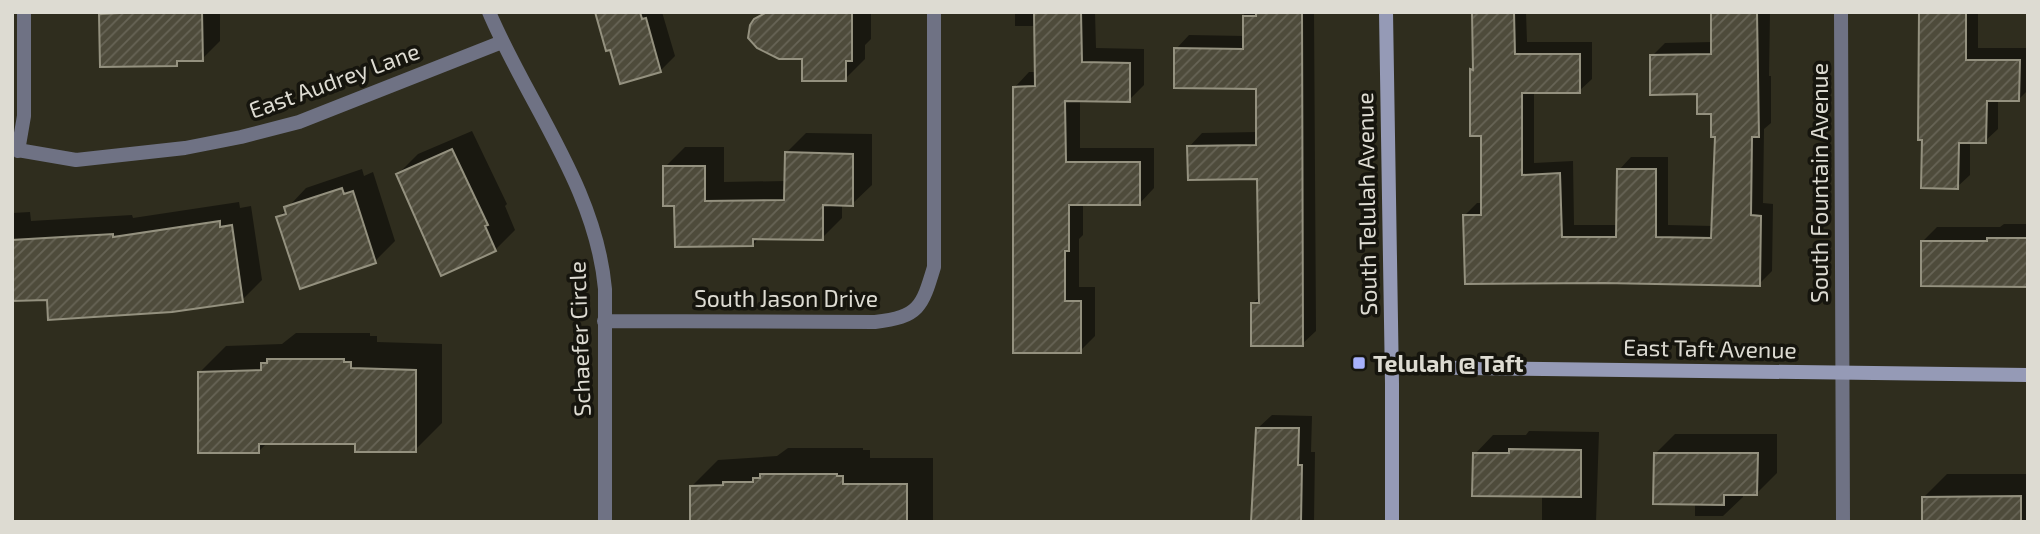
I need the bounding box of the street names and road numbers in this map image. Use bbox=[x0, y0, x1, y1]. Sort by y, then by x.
street label: East Audrey Lane bbox=[245, 36, 423, 124]
street label: South Fountain Avenue bbox=[1805, 63, 1833, 303]
street label: South Telulah Avenue bbox=[1350, 92, 1382, 316]
street label: Schaefer Circle bbox=[562, 261, 596, 417]
street label: South Jason Drive bbox=[694, 284, 878, 312]
street label: East Taft Avenue bbox=[1623, 332, 1797, 364]

